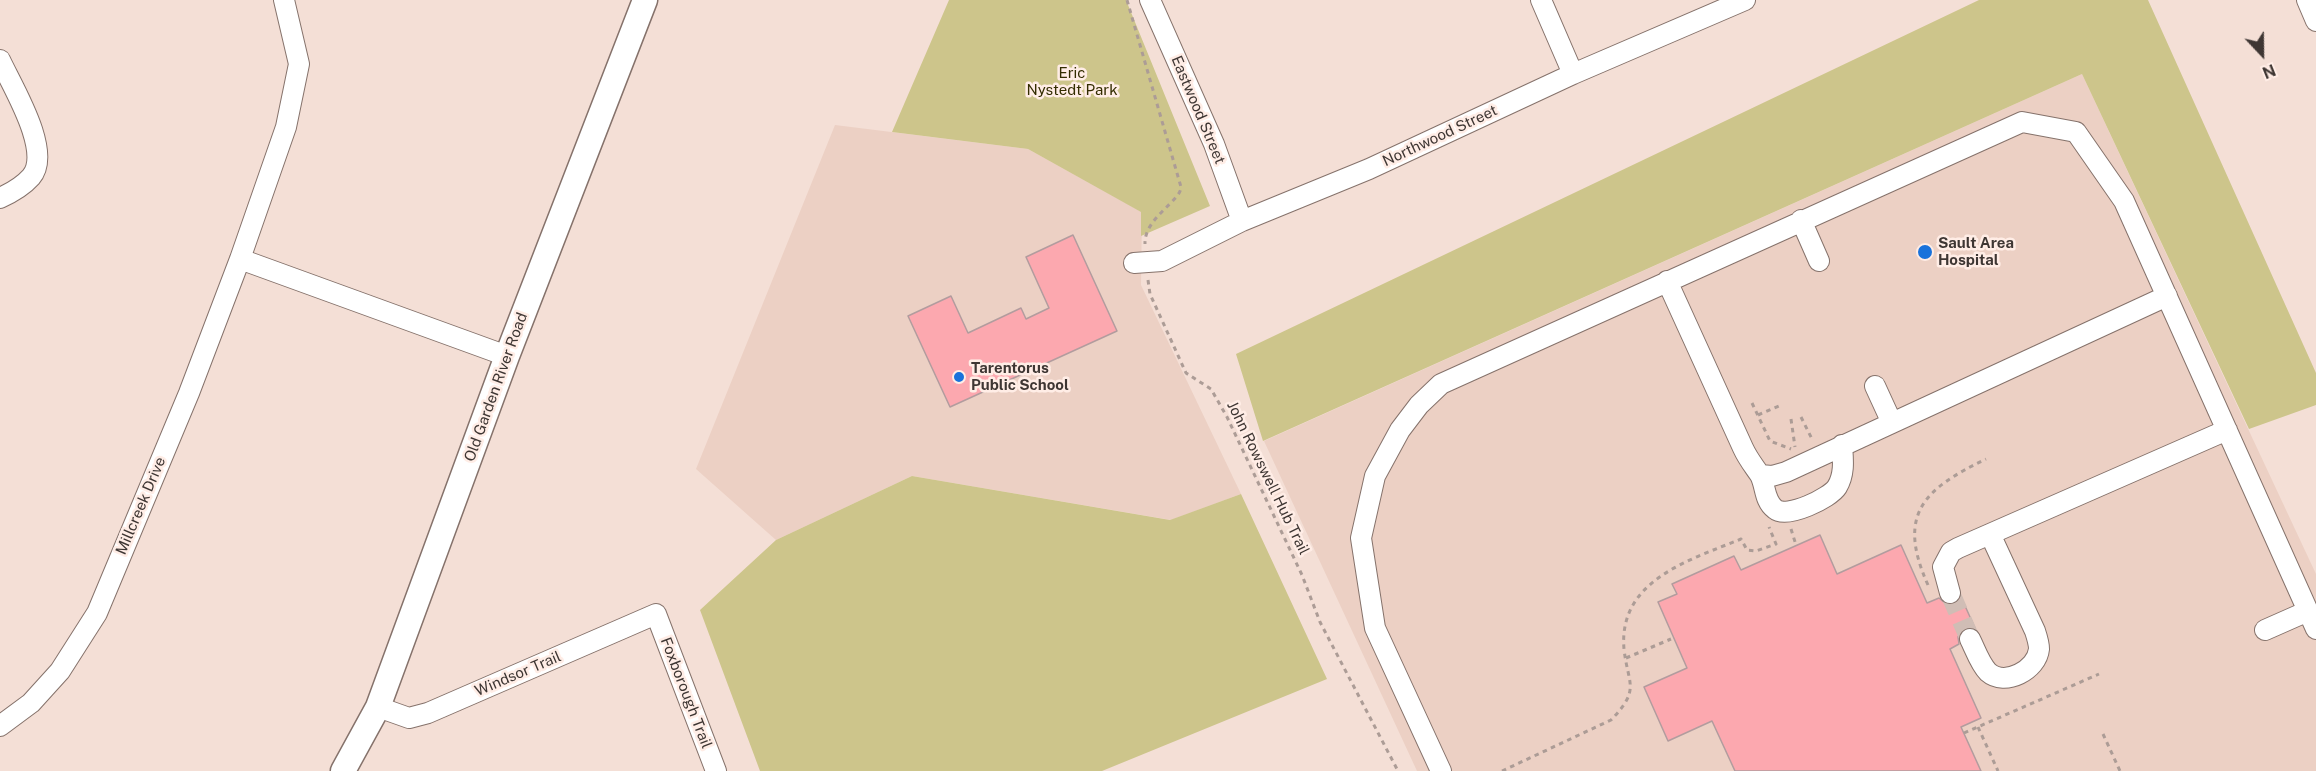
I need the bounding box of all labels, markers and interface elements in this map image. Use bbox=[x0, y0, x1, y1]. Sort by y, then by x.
north arrow bbox=[2232, 24, 2292, 84]
street label: Eastwood Street bbox=[1167, 53, 1229, 167]
text: N bbox=[2260, 60, 2278, 82]
park label: Eric Nystedt Park bbox=[1026, 64, 1118, 99]
street label: Northwood Street bbox=[1380, 102, 1500, 170]
place label: Sault Area Hospital bbox=[1938, 234, 2014, 269]
marker: Sault Area Hospital bbox=[1916, 243, 1934, 261]
street label: Old Garden River Road bbox=[461, 310, 531, 464]
place label: Tarentorus Public School bbox=[971, 359, 1069, 394]
marker: Tarentorus Public School bbox=[952, 370, 966, 384]
street label: John Rowswell Hub Trail bbox=[1223, 398, 1313, 558]
street label: Millcreek Drive bbox=[112, 454, 170, 558]
street label: Foxborough Trail bbox=[657, 635, 715, 751]
street label: Windsor Trail bbox=[472, 648, 564, 700]

